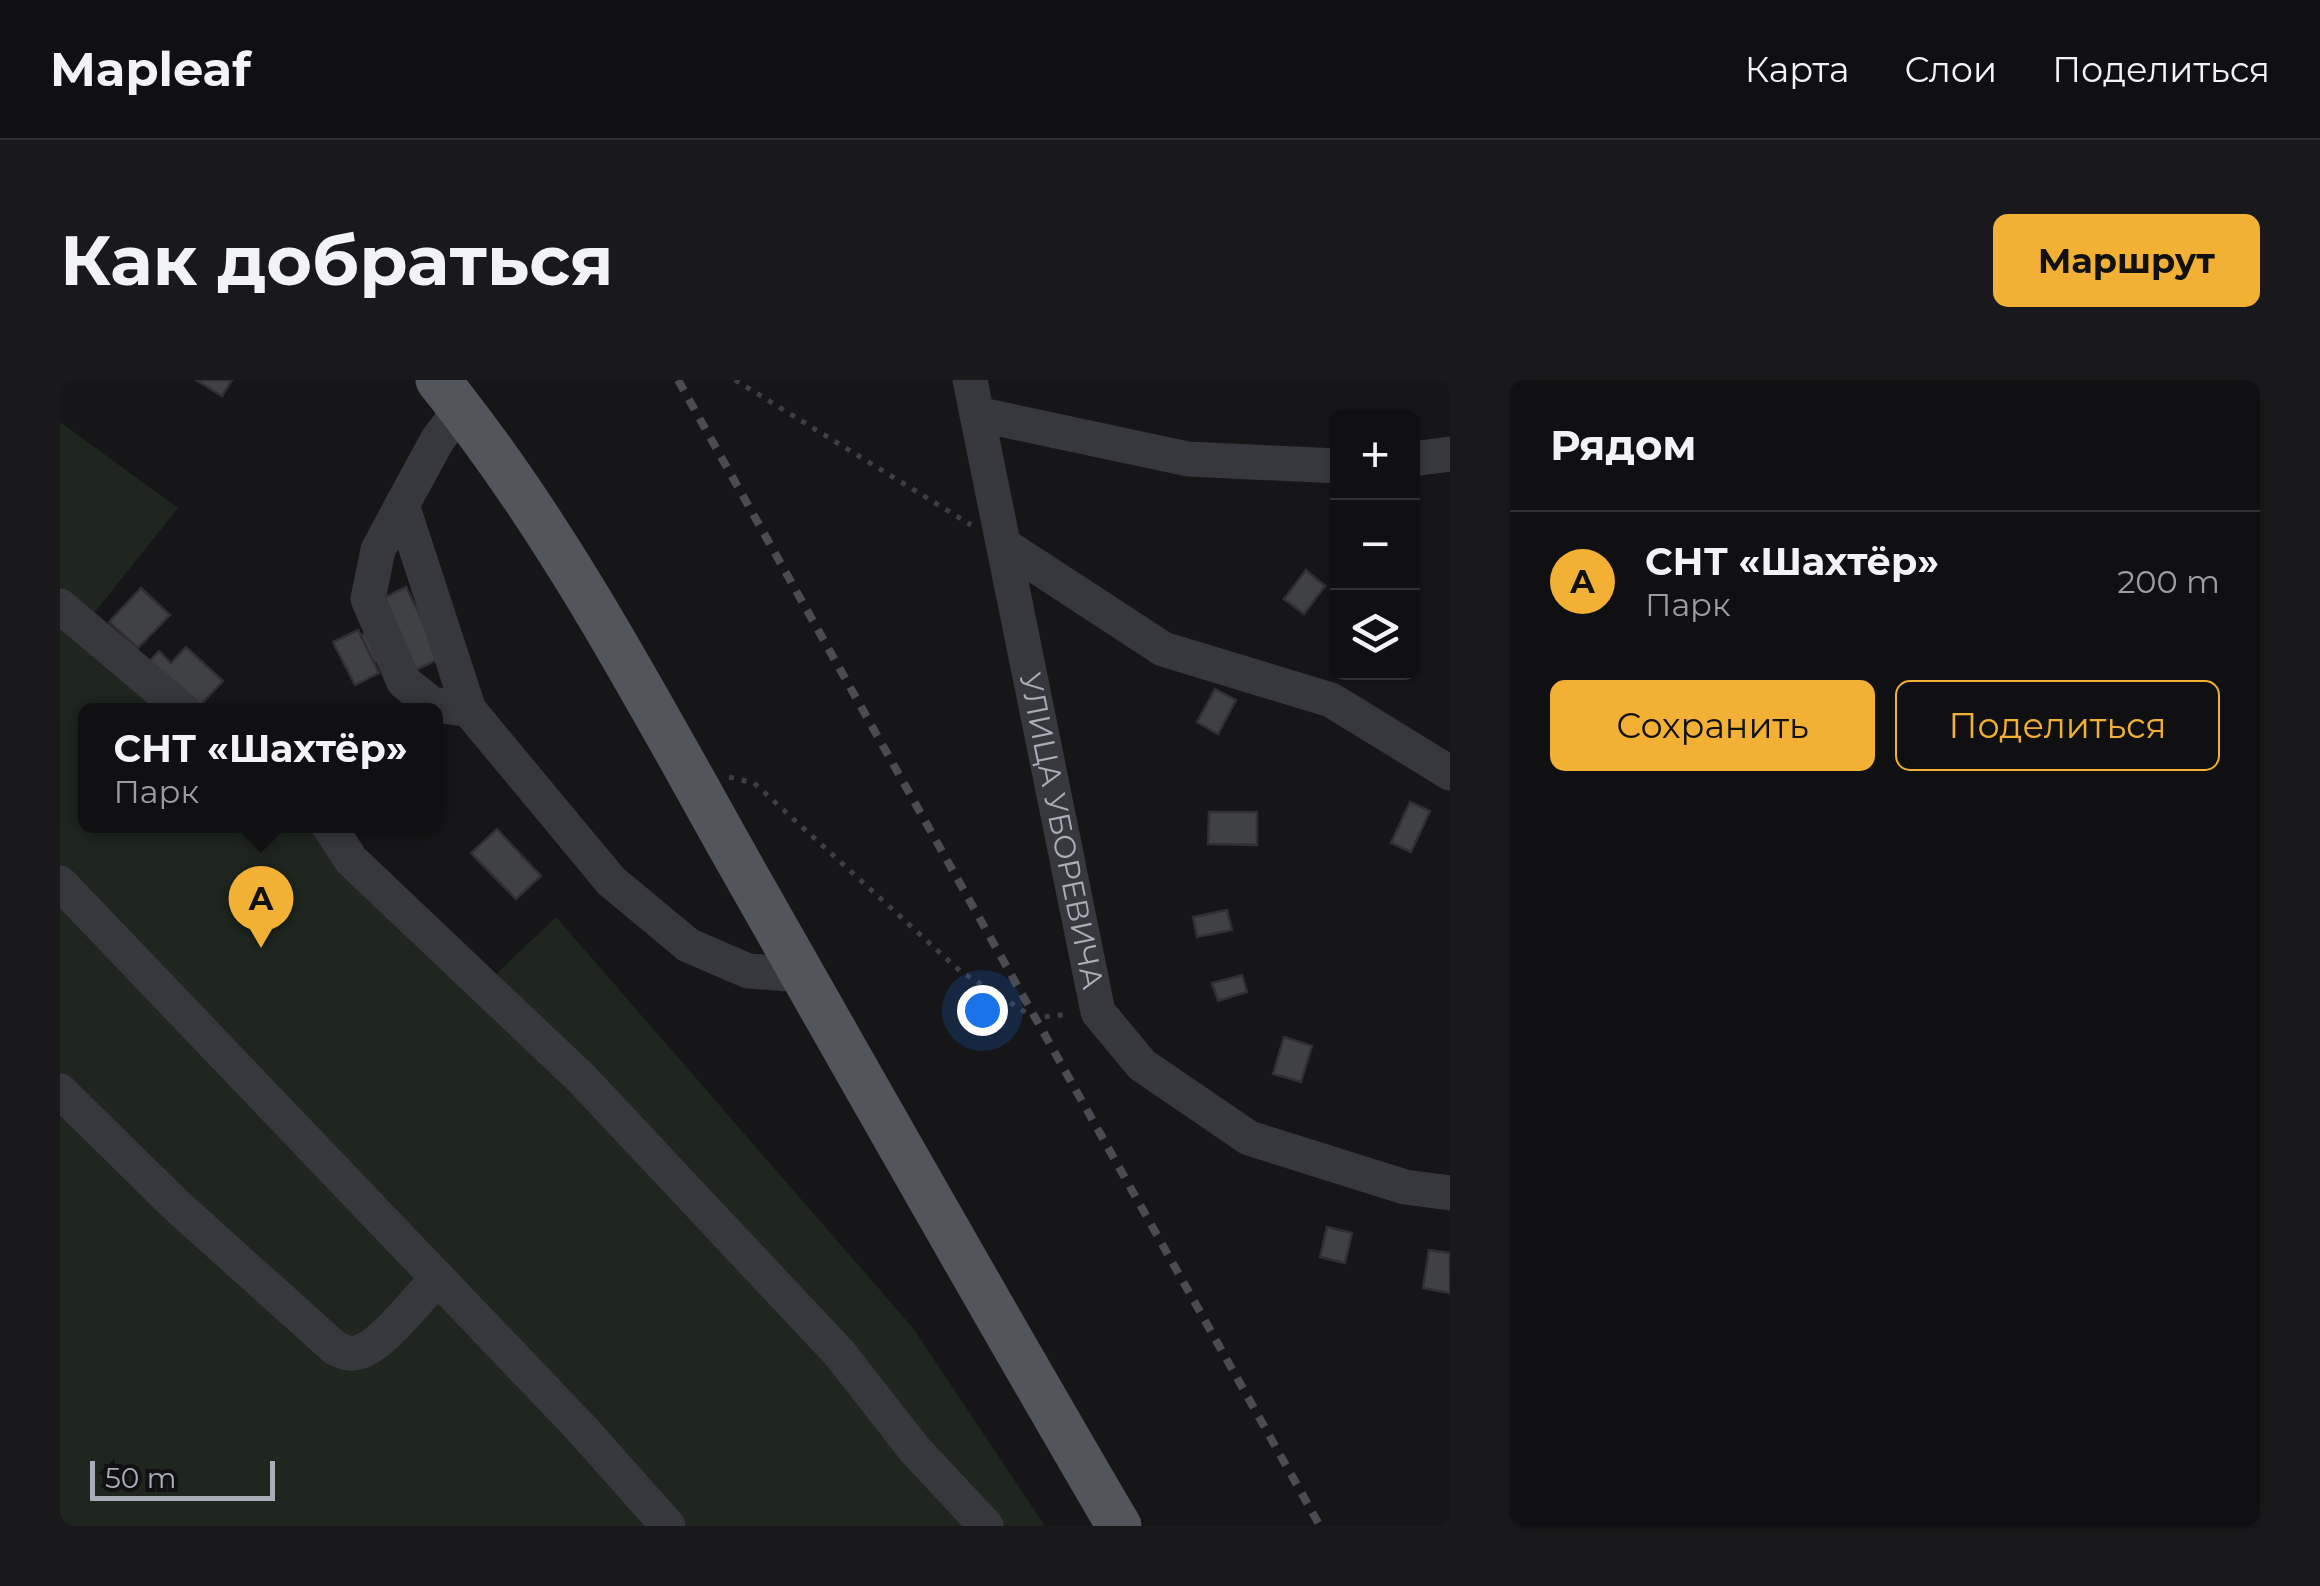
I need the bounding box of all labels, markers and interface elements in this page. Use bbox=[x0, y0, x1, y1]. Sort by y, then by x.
text: Mapleaf bbox=[50, 40, 251, 98]
text: Карта bbox=[1745, 48, 1850, 91]
text: Слои bbox=[1905, 48, 1997, 91]
text: Поделиться bbox=[2052, 48, 2270, 91]
button: Маршрут bbox=[1993, 214, 2260, 307]
text: Как добраться bbox=[60, 217, 614, 303]
map controls bbox=[1330, 410, 1420, 680]
button: + bbox=[1330, 410, 1420, 500]
text: Рядом bbox=[1550, 419, 1697, 471]
button: − bbox=[1330, 500, 1420, 590]
text: СНТ «Шахтёр» bbox=[1645, 538, 1939, 585]
text: A bbox=[1570, 562, 1595, 601]
text: 200 m bbox=[2117, 562, 2220, 601]
text: Парк bbox=[1645, 585, 1731, 624]
button: layers bbox=[1330, 590, 1420, 680]
street label: УЛИЦА УБОРЕВИЧА bbox=[1012, 669, 1112, 992]
button: Сохранить bbox=[1550, 680, 1875, 771]
button: Поделиться bbox=[1895, 680, 2220, 771]
popup bbox=[78, 703, 443, 833]
text: СНТ «Шахтёр» bbox=[113, 725, 408, 772]
text: Парк bbox=[113, 772, 199, 811]
pin: A bbox=[228, 866, 294, 948]
your location bbox=[957, 985, 1008, 1036]
scale bar bbox=[90, 1456, 275, 1500]
text: 50 m bbox=[105, 1461, 176, 1495]

